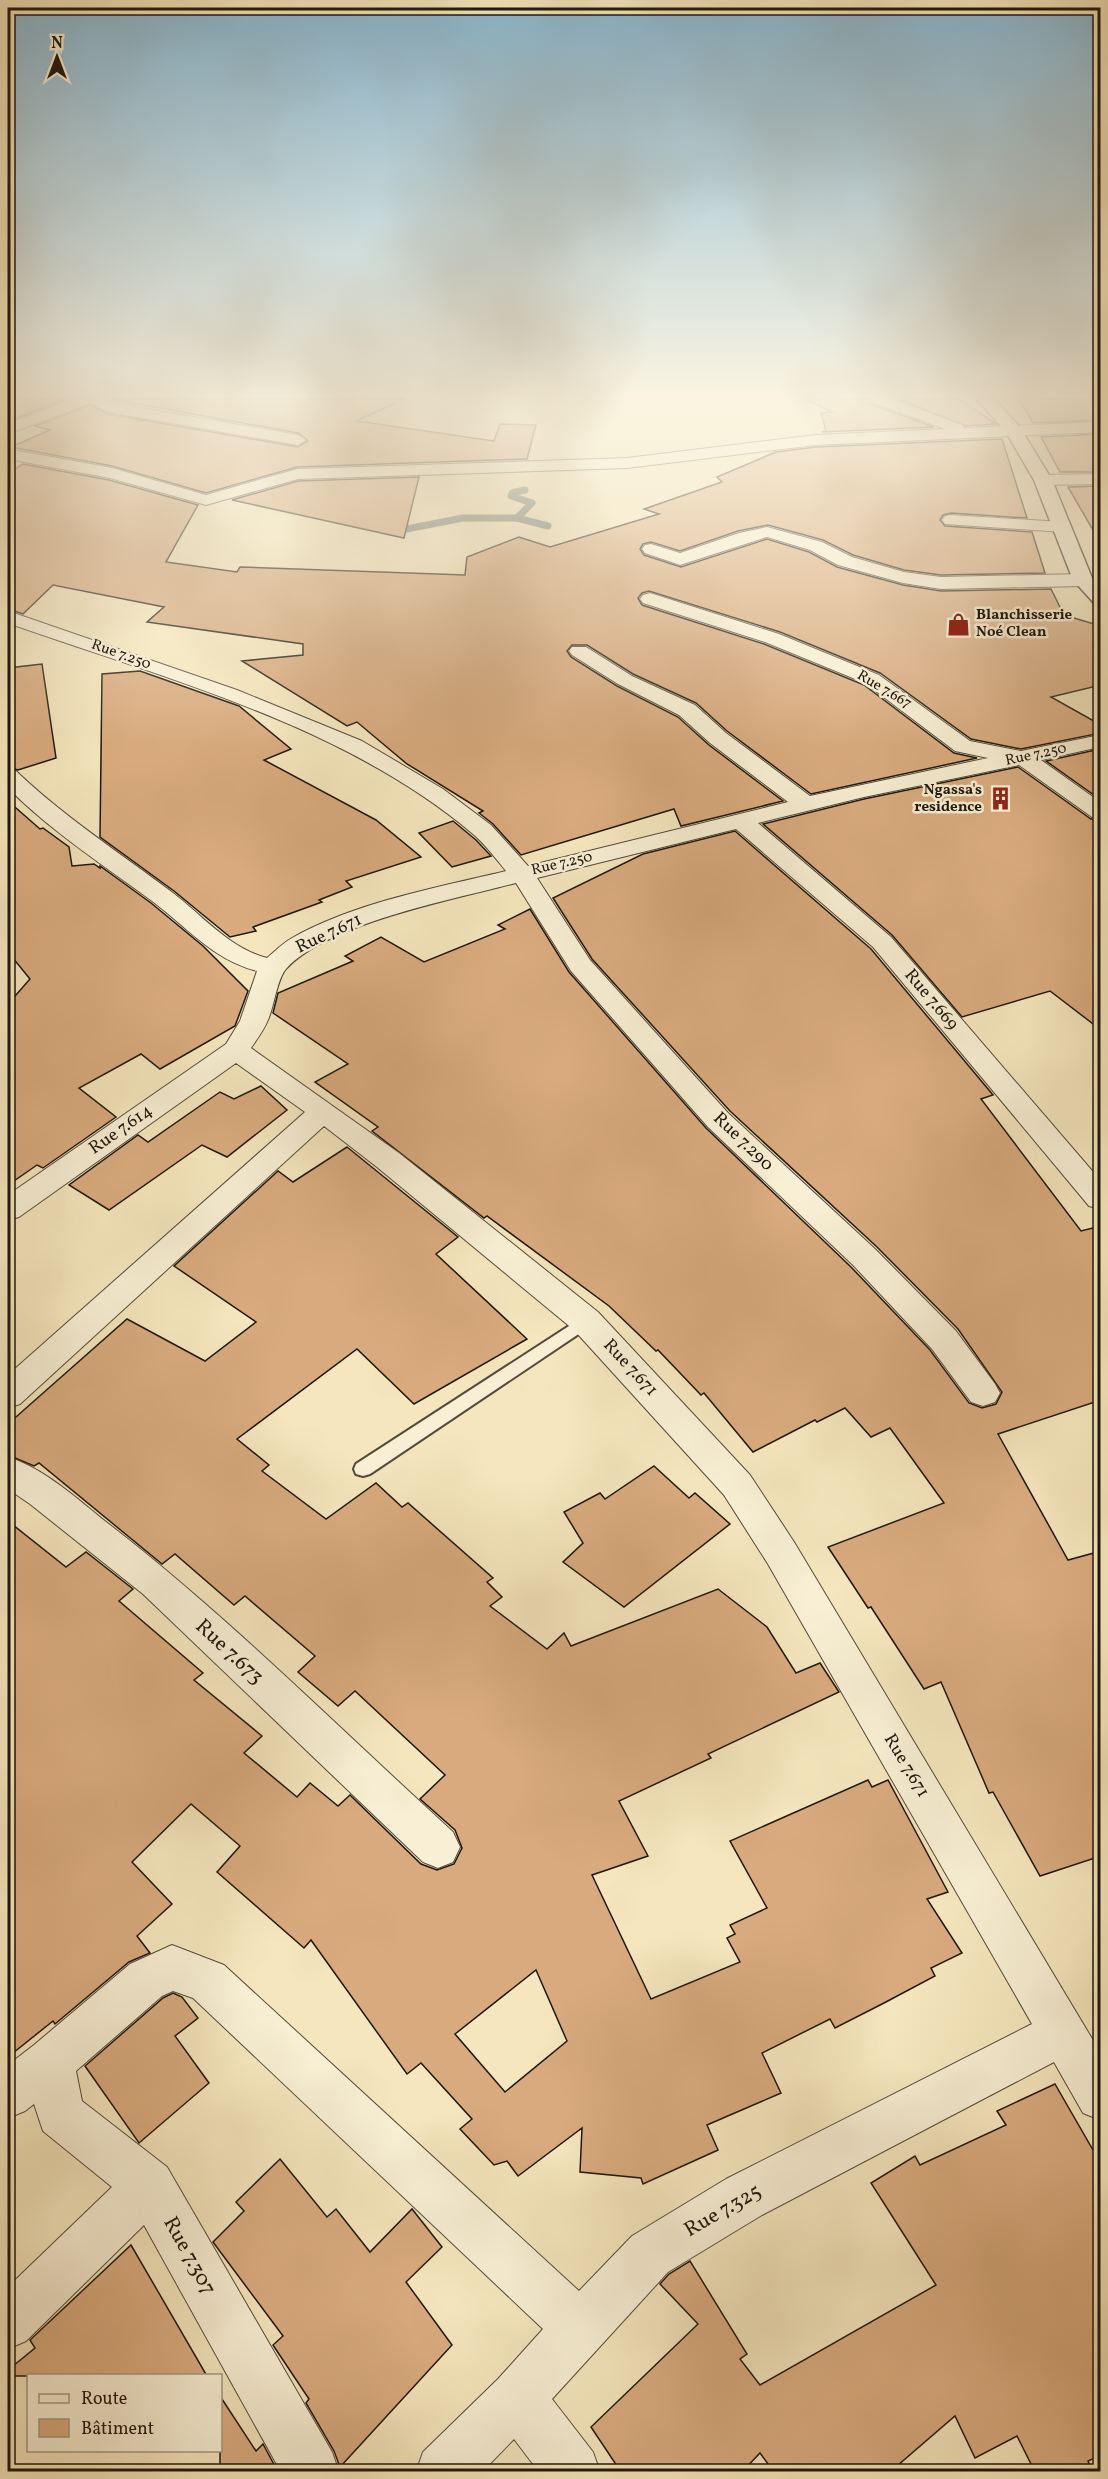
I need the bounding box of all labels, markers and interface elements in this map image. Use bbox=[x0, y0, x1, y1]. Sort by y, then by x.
north arrow bbox=[27, 27, 87, 87]
text: N bbox=[51, 33, 63, 55]
place label: Blanchisserie Noé Clean bbox=[976, 605, 1073, 643]
shop icon: Blanchisserie Noé Clean bbox=[945, 611, 971, 637]
street label: Rue 7.250 bbox=[88, 635, 154, 675]
street label: Rue 7.667 bbox=[853, 665, 915, 715]
street label: Rue 7.250 bbox=[1003, 738, 1069, 772]
place label: Ngassa's residence bbox=[914, 780, 982, 818]
building icon: Ngassa's residence bbox=[987, 786, 1013, 812]
street label: Rue 7.250 bbox=[529, 847, 595, 881]
street label: Rue 7.671 bbox=[292, 908, 366, 960]
street label: Rue 7.669 bbox=[898, 964, 964, 1036]
street label: Rue 7.614 bbox=[84, 1099, 158, 1161]
street label: Rue 7.290 bbox=[707, 1107, 779, 1177]
street label: Rue 7.671 bbox=[597, 1334, 663, 1402]
street label: Rue 7.673 bbox=[188, 1613, 270, 1691]
street label: Rue 7.671 bbox=[877, 1729, 935, 1803]
street label: Rue 7.325 bbox=[679, 2177, 767, 2245]
street label: Rue 7.307 bbox=[156, 2211, 222, 2301]
legend bbox=[27, 2374, 222, 2452]
text: Route bbox=[81, 2387, 127, 2412]
text: Bâtiment bbox=[81, 2417, 154, 2442]

